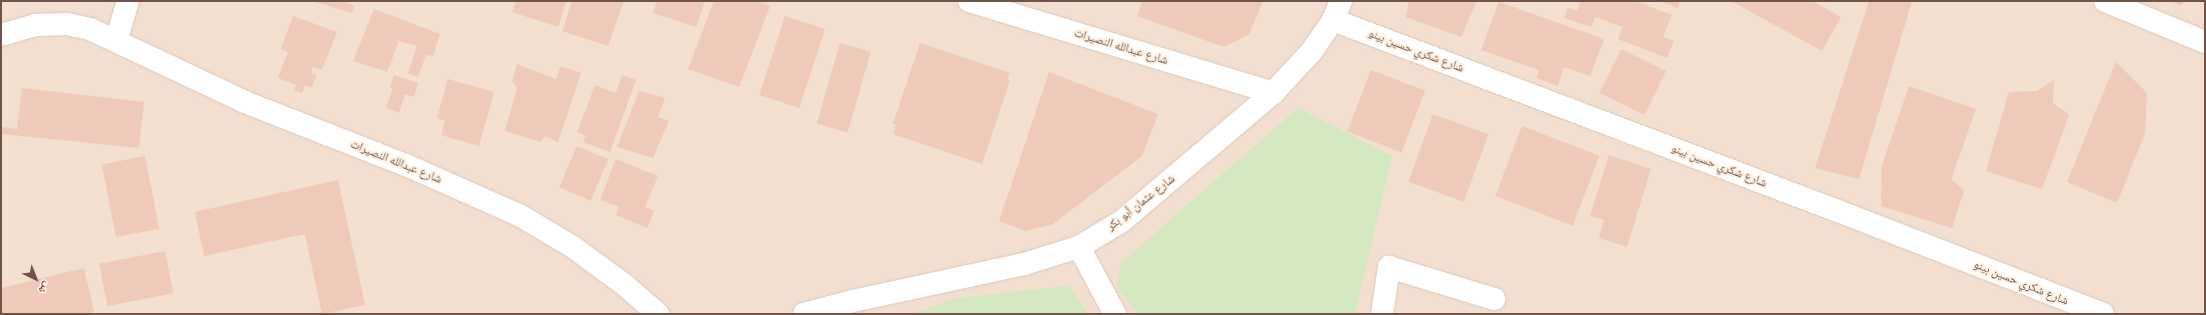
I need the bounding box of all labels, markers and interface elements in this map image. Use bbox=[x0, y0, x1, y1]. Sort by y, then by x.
street label: شارع عبدالله النصيرات bbox=[1072, 26, 1170, 68]
street label: شارع شكري حسين بينو bbox=[1366, 26, 1466, 76]
street label: شارع عبدالله النصيرات bbox=[348, 137, 444, 187]
street label: شارع شكري حسين بينو bbox=[1669, 141, 1769, 191]
street label: شارع عثمان أبو بكر bbox=[1104, 172, 1178, 234]
street label: شارع شكري حسين بينو bbox=[1971, 257, 2071, 309]
north arrow bbox=[16, 259, 56, 299]
text: ش bbox=[36, 279, 53, 297]

